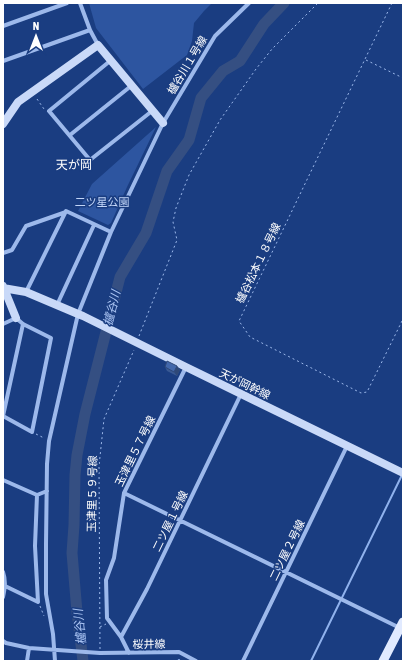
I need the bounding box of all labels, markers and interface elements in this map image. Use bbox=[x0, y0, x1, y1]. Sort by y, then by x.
north arrow bbox=[16, 16, 56, 56]
text: N bbox=[33, 20, 39, 32]
street label: 櫨谷川１号線 bbox=[165, 34, 209, 96]
district label: 天が岡 bbox=[56, 158, 92, 172]
park label: 二ツ星公園 bbox=[75, 196, 130, 208]
street label: 櫨谷松本１８号線 bbox=[233, 221, 283, 305]
water label: 櫨谷川 bbox=[101, 287, 124, 327]
street label: 天が岡幹線 bbox=[218, 367, 272, 401]
street label: 玉津里５７号線 bbox=[113, 414, 157, 488]
street label: 玉津里５９号線 bbox=[85, 455, 99, 533]
street label: 二ツ屋１号線 bbox=[150, 489, 190, 553]
street label: 二ツ屋２号線 bbox=[267, 518, 307, 582]
water label: 櫨谷川 bbox=[71, 606, 89, 646]
street label: 桜井線 bbox=[132, 638, 166, 650]

